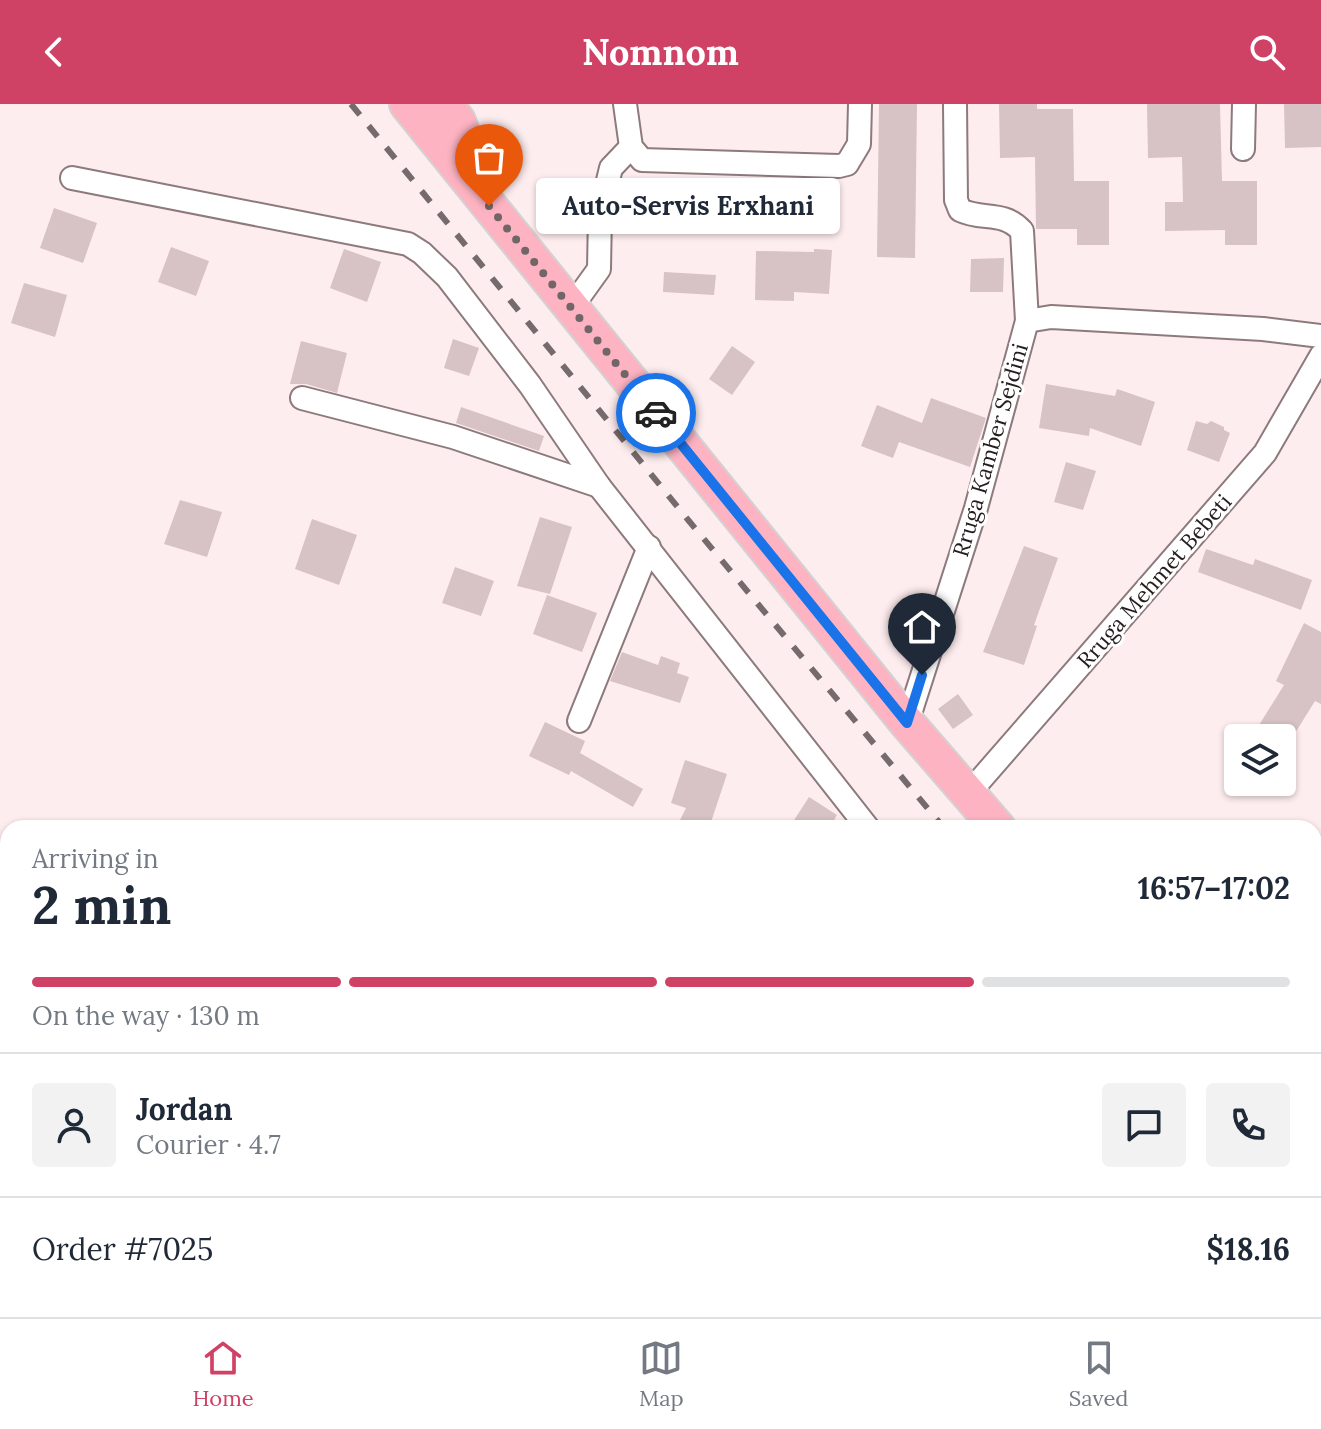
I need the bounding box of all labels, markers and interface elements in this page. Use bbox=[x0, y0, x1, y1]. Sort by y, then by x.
text: Nomnom bbox=[582, 29, 739, 75]
icon: back bbox=[32, 30, 76, 74]
icon: search bbox=[1245, 30, 1289, 74]
pin bbox=[455, 124, 523, 206]
icon: bag bbox=[467, 136, 511, 180]
callout: Auto-Servis Erxhani bbox=[537, 178, 841, 234]
text: Auto-Servis Erxhani bbox=[562, 189, 814, 222]
street label: Rruga Kamber Sejdini bbox=[946, 340, 1034, 560]
courier bbox=[616, 373, 696, 453]
icon: car bbox=[634, 391, 678, 435]
street label: Rruga Mehmet Bebeti bbox=[1071, 488, 1237, 674]
pin bbox=[888, 593, 956, 675]
icon: home bbox=[900, 605, 944, 649]
map controls bbox=[1224, 724, 1296, 796]
button: layers bbox=[1224, 724, 1296, 796]
text: Arriving in bbox=[32, 842, 159, 875]
text: 16:57–17:02 bbox=[1138, 869, 1290, 907]
text: 2 min bbox=[32, 872, 171, 938]
text: On the way · 130 m bbox=[32, 999, 260, 1032]
button: person bbox=[32, 1083, 116, 1167]
button: chat bbox=[1102, 1083, 1186, 1167]
button: phone bbox=[1206, 1083, 1290, 1167]
text: Jordan bbox=[136, 1090, 233, 1128]
text: Courier · 4.7 bbox=[136, 1128, 281, 1161]
text: Order #7025 bbox=[32, 1230, 213, 1268]
text: $18.16 bbox=[1207, 1230, 1290, 1268]
tab: Home bbox=[193, 1336, 254, 1412]
tab: Map bbox=[639, 1336, 684, 1412]
tab: Saved bbox=[1069, 1336, 1128, 1412]

